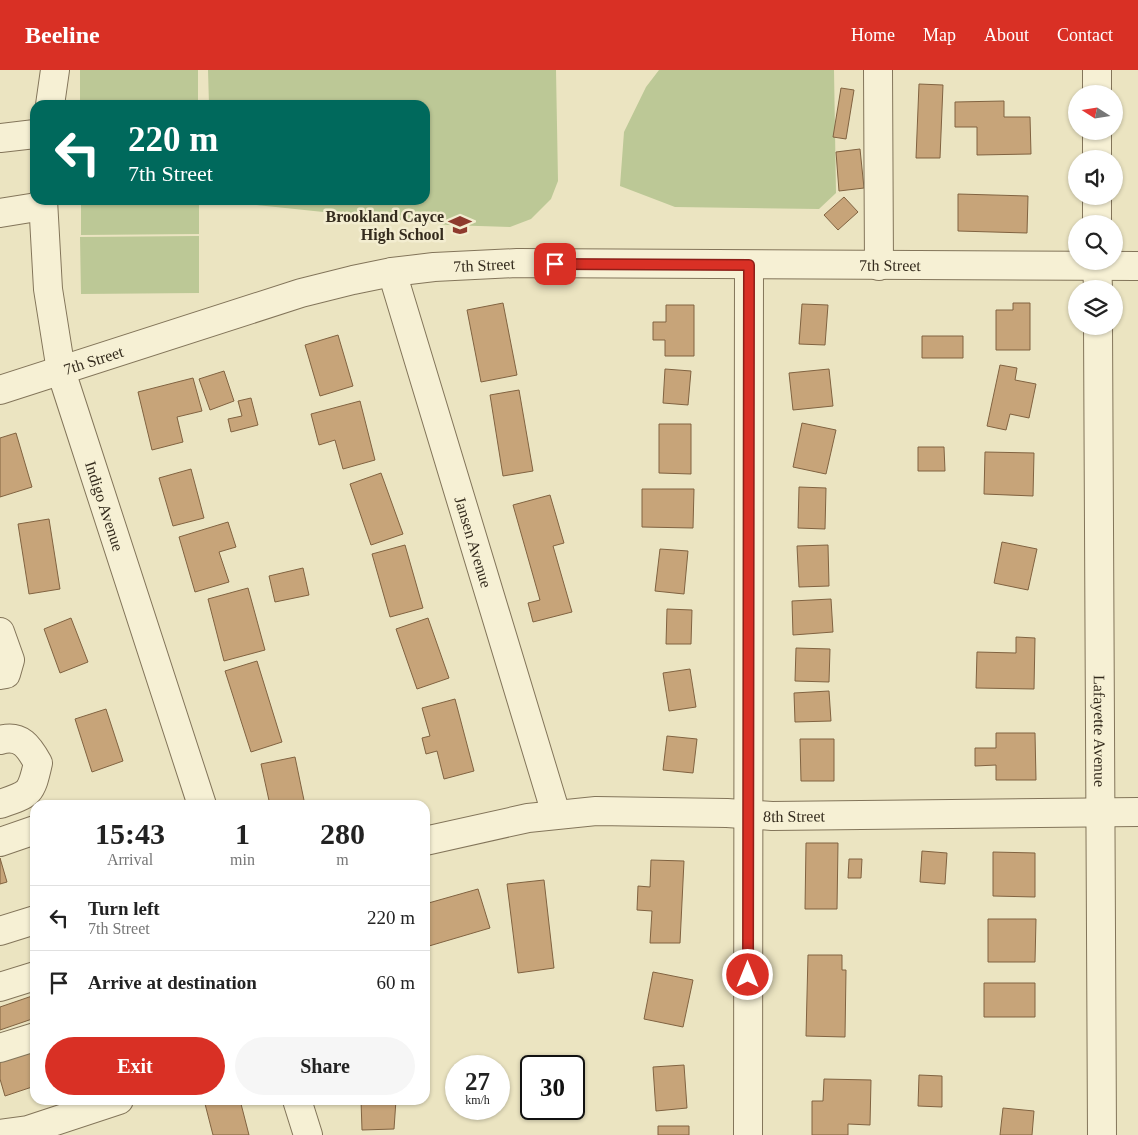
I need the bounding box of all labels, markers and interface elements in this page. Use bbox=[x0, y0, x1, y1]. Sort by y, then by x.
text: Beeline bbox=[25, 22, 100, 48]
text: Home bbox=[851, 25, 895, 45]
text: Map bbox=[923, 25, 956, 45]
text: About bbox=[984, 25, 1029, 45]
text: Contact bbox=[1057, 25, 1113, 45]
north arrow bbox=[1068, 85, 1122, 140]
map controls bbox=[1068, 85, 1123, 335]
icon: left bbox=[45, 120, 110, 185]
text: 220 m bbox=[128, 120, 218, 159]
button: sound bbox=[1068, 150, 1123, 205]
text: 7th Street bbox=[128, 161, 213, 186]
place label: Brookland Cayce High School bbox=[326, 208, 445, 244]
school or university icon: Brookland Cayce High School bbox=[447, 212, 473, 238]
button: search bbox=[1068, 215, 1123, 270]
pin bbox=[534, 243, 576, 285]
icon: arrive bbox=[541, 250, 569, 278]
street label: 7th Street bbox=[453, 255, 516, 275]
street label: 7th Street bbox=[859, 257, 921, 274]
button: layers bbox=[1068, 280, 1123, 335]
street label: 7th Street bbox=[61, 343, 126, 378]
street label: Indigo Avenue bbox=[82, 459, 127, 553]
street label: Jansen Avenue bbox=[451, 494, 495, 590]
street label: Lafayette Avenue bbox=[1090, 675, 1108, 787]
street label: 8th Street bbox=[763, 807, 826, 825]
text: 15:43 bbox=[95, 817, 165, 850]
text: 1 bbox=[235, 817, 250, 850]
text: 280 bbox=[320, 817, 365, 850]
text: Arrival bbox=[107, 851, 153, 868]
text: min bbox=[230, 851, 255, 868]
text: m bbox=[336, 851, 349, 868]
text: Turn left bbox=[88, 898, 160, 919]
icon: left bbox=[45, 904, 73, 932]
text: 220 m bbox=[367, 907, 415, 928]
text: 7th Street bbox=[88, 920, 150, 937]
position arrow bbox=[721, 948, 773, 1000]
icon: arrive bbox=[45, 969, 73, 997]
text: Arrive at destination bbox=[88, 972, 257, 993]
text: 60 m bbox=[376, 972, 415, 993]
button: Exit bbox=[45, 1037, 225, 1095]
button: Share bbox=[235, 1037, 415, 1095]
speed limit sign: 30 bbox=[520, 1055, 585, 1120]
text: 27 bbox=[465, 1068, 490, 1095]
text: km/h bbox=[465, 1093, 490, 1107]

